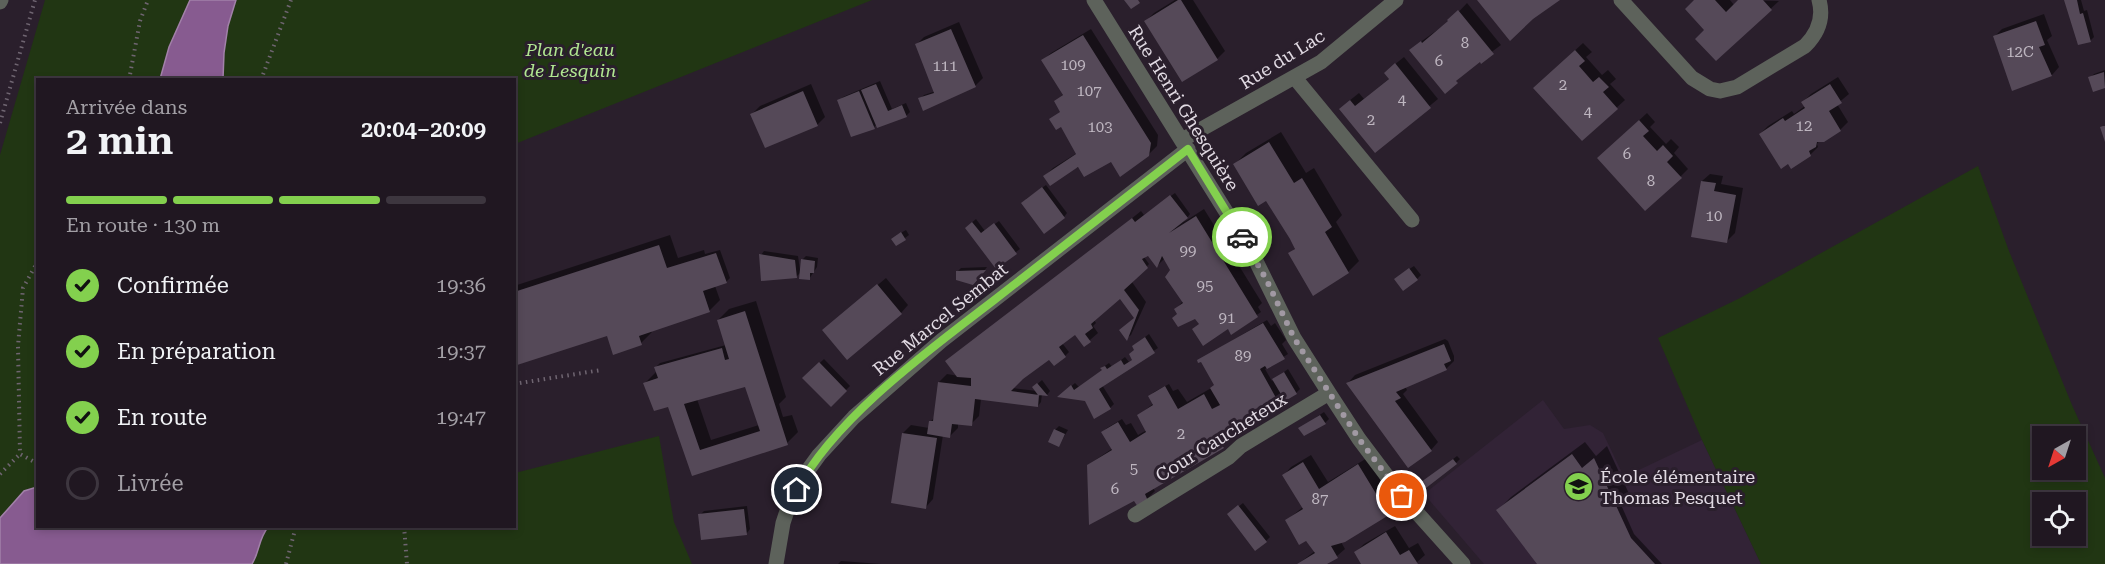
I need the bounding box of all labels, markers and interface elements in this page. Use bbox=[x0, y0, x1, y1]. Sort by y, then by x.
street label: Rue Henri Ghesquière bbox=[1124, 21, 1244, 195]
street label: Rue du Lac bbox=[1236, 25, 1328, 93]
house number: 8 bbox=[1461, 34, 1469, 52]
park label: Plan d'eau de Lesquin bbox=[524, 39, 616, 81]
house number: 12C bbox=[2006, 43, 2034, 61]
house number: 6 bbox=[1435, 52, 1443, 70]
house number: 109 bbox=[1060, 56, 1086, 74]
house number: 111 bbox=[932, 57, 958, 75]
house number: 2 bbox=[1559, 76, 1567, 94]
house number: 107 bbox=[1076, 82, 1102, 100]
house number: 4 bbox=[1398, 91, 1407, 109]
text: Arrivée dans bbox=[66, 95, 187, 119]
house number: 4 bbox=[1584, 103, 1593, 121]
house number: 2 bbox=[1367, 111, 1375, 129]
text: 20:04–20:09 bbox=[361, 117, 486, 142]
house number: 12 bbox=[1796, 117, 1812, 135]
text: 2 min bbox=[66, 118, 173, 164]
house number: 103 bbox=[1087, 118, 1113, 136]
house number: 6 bbox=[1623, 145, 1631, 163]
house number: 8 bbox=[1647, 172, 1655, 190]
courier bbox=[1212, 207, 1272, 267]
house number: 10 bbox=[1706, 207, 1722, 225]
text: En route · 130 m bbox=[66, 213, 220, 237]
icon: car bbox=[1226, 221, 1259, 254]
house number: 99 bbox=[1180, 242, 1196, 260]
street label: Rue Marcel Sembat bbox=[869, 258, 1012, 380]
icon: check bbox=[66, 269, 99, 302]
text: Confirmée bbox=[117, 273, 229, 298]
text: 19:36 bbox=[436, 273, 486, 297]
house number: 95 bbox=[1197, 277, 1213, 295]
house number: 91 bbox=[1219, 309, 1235, 327]
icon: check bbox=[66, 335, 99, 368]
text: En préparation bbox=[117, 339, 276, 364]
text: 19:37 bbox=[436, 339, 486, 363]
house number: 89 bbox=[1235, 347, 1251, 365]
street label: Cour Caucheteux bbox=[1151, 388, 1291, 486]
icon: check bbox=[66, 401, 99, 434]
text: En route bbox=[117, 405, 207, 430]
text: 19:47 bbox=[436, 405, 486, 429]
house number: 2 bbox=[1177, 425, 1185, 443]
north arrow bbox=[2032, 426, 2086, 480]
map controls bbox=[2032, 426, 2086, 546]
house number: 5 bbox=[1130, 460, 1138, 478]
pin bbox=[771, 464, 822, 515]
place label: École élémentaire Thomas Pesquet bbox=[1600, 466, 1755, 508]
pin bbox=[1376, 470, 1427, 521]
school or university icon: École élémentaire Thomas Pesquet bbox=[1563, 470, 1595, 502]
text: Livrée bbox=[117, 471, 183, 496]
icon: home bbox=[780, 473, 813, 506]
icon: bag bbox=[1385, 479, 1418, 512]
house number: 6 bbox=[1111, 480, 1119, 498]
house number: 87 bbox=[1312, 490, 1328, 508]
button: locate bbox=[2032, 492, 2086, 546]

